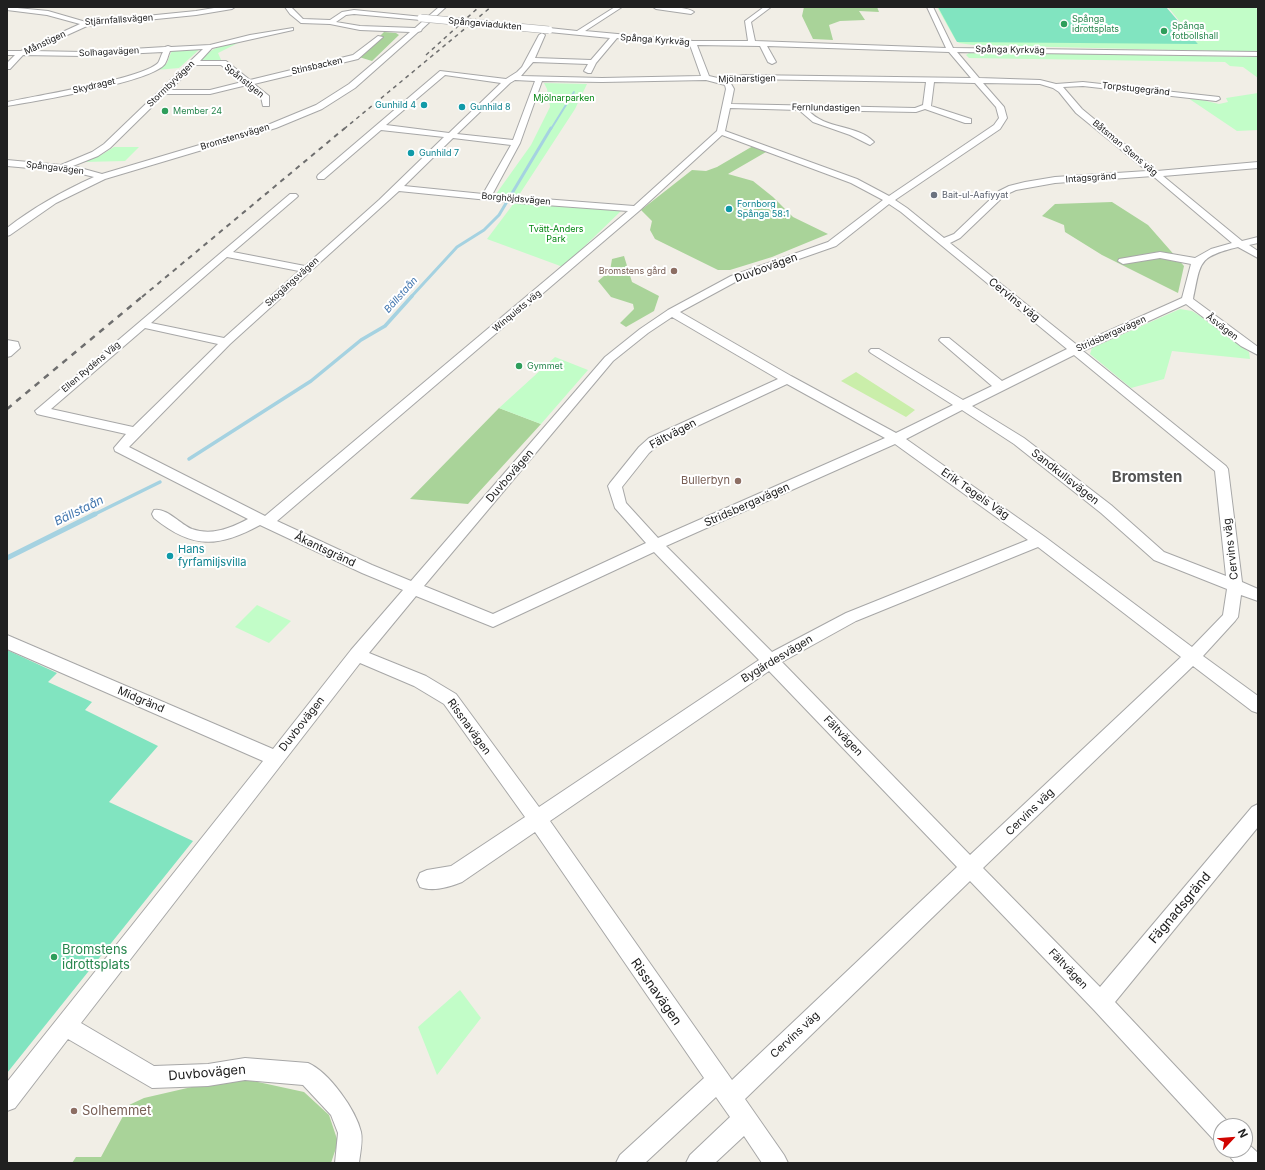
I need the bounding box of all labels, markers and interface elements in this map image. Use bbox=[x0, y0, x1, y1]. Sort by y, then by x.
street label: Stjärnfallsvägen bbox=[85, 12, 153, 28]
place label: Spånga idrottsplats bbox=[1072, 14, 1119, 35]
street label: Spångaviadukten bbox=[448, 15, 522, 33]
marker: Spånga idrottsplats bbox=[1059, 19, 1069, 29]
place label: Spånga fotbollshall bbox=[1172, 21, 1218, 42]
marker: Spånga fotbollshall bbox=[1159, 26, 1169, 36]
street label: Månstigen bbox=[23, 29, 67, 57]
street label: Spånga Kyrkväg bbox=[620, 32, 690, 48]
street label: Spånga Kyrkväg bbox=[975, 44, 1045, 56]
street label: Solhagavägen bbox=[79, 45, 139, 59]
street label: Stinsbacken bbox=[290, 55, 344, 77]
street label: Stormbyvägen bbox=[145, 59, 197, 109]
street label: Spånstigen bbox=[222, 62, 266, 100]
street label: Mjölnarstigen bbox=[718, 73, 776, 85]
street label: Skydraget bbox=[72, 76, 116, 96]
street label: Torpstugegränd bbox=[1102, 80, 1170, 98]
park label: Mjölnarparken bbox=[533, 93, 595, 103]
place label: Gunhild 4 bbox=[375, 100, 416, 110]
marker: Gunhild 4 bbox=[419, 100, 429, 110]
marker: Gunhild 8 bbox=[457, 102, 467, 112]
place label: Gunhild 8 bbox=[470, 102, 511, 112]
street label: Fernlundastigen bbox=[792, 102, 860, 114]
marker: Member 24 bbox=[160, 106, 170, 116]
place label: Member 24 bbox=[173, 106, 222, 116]
street label: Båtsman Stens väg bbox=[1090, 118, 1160, 178]
street label: Bromstensvägen bbox=[199, 121, 271, 153]
marker: Gunhild 7 bbox=[406, 148, 416, 158]
place label: Gunhild 7 bbox=[419, 148, 459, 158]
street label: Spångavägen bbox=[25, 159, 85, 177]
street label: Intagsgränd bbox=[1065, 171, 1117, 185]
marker: Bait-ul-Aafiyyat bbox=[929, 190, 939, 200]
place label: Bait-ul-Aafiyyat bbox=[942, 190, 1008, 200]
street label: Borghöjdsvägen bbox=[481, 191, 551, 207]
place label: Fornborg Spånga 58:1 bbox=[737, 199, 789, 220]
marker: Fornborg Spånga 58:1 bbox=[724, 204, 734, 214]
park label: Tvätt-Anders Park bbox=[528, 224, 584, 245]
street label: Duvbovägen bbox=[733, 251, 799, 285]
street label: Skogängsvägen bbox=[263, 255, 321, 309]
place label: Bromstens gård bbox=[599, 266, 666, 276]
marker: Bromstens gård bbox=[669, 266, 679, 276]
water label: Bällstaån bbox=[382, 275, 420, 315]
street label: Cervins väg bbox=[986, 275, 1042, 325]
street label: Winquists väg bbox=[491, 288, 543, 334]
street label: Åsvägen bbox=[1204, 312, 1240, 342]
street label: Stridsbergavägen bbox=[1074, 314, 1148, 354]
street label: Ellen Rydéns Väg bbox=[59, 339, 123, 395]
marker: Gymmet bbox=[514, 361, 524, 371]
place label: Gymmet bbox=[527, 361, 563, 371]
street label: Fältvägen bbox=[647, 416, 699, 452]
street label: Duvbovägen bbox=[483, 447, 537, 505]
street label: Sandkullsvägen bbox=[1029, 447, 1101, 507]
street label: Erik Tegels Väg bbox=[938, 466, 1012, 522]
district label: Bromsten bbox=[1112, 468, 1182, 486]
place label: Bullerbyn bbox=[681, 474, 730, 488]
marker: Bullerbyn bbox=[733, 476, 743, 486]
street label: Stridsbergavägen bbox=[702, 480, 792, 530]
water label: Bällstaån bbox=[52, 493, 106, 529]
street label: Cervins väg bbox=[1221, 517, 1241, 581]
street label: Åkantsgränd bbox=[292, 530, 358, 570]
place label: Hans fyrfamiljsvilla bbox=[178, 543, 246, 569]
marker: Hans fyrfamiljsvilla bbox=[165, 551, 175, 561]
street label: Bygärdesvägen bbox=[739, 632, 815, 686]
street label: Midgränd bbox=[116, 684, 166, 716]
street label: Duvbovägen bbox=[277, 694, 327, 754]
street label: Rissnavägen bbox=[444, 696, 494, 758]
street label: Fältvägen bbox=[821, 713, 865, 759]
street label: Cervins väg bbox=[1003, 786, 1057, 838]
street label: Fägnadsgränd bbox=[1146, 869, 1214, 947]
place label: Bromstens idrottsplats bbox=[62, 942, 130, 973]
street label: Fältvägen bbox=[1046, 946, 1090, 992]
marker: Bromstens idrottsplats bbox=[49, 952, 59, 962]
street label: Rissnavägen bbox=[627, 956, 685, 1028]
street label: Cervins väg bbox=[768, 1009, 822, 1061]
street label: Duvbovägen bbox=[168, 1062, 246, 1084]
place label: Solhemmet bbox=[82, 1103, 151, 1119]
marker: Solhemmet bbox=[69, 1106, 79, 1116]
north arrow bbox=[1213, 1118, 1253, 1158]
text: N bbox=[1235, 1126, 1251, 1140]

